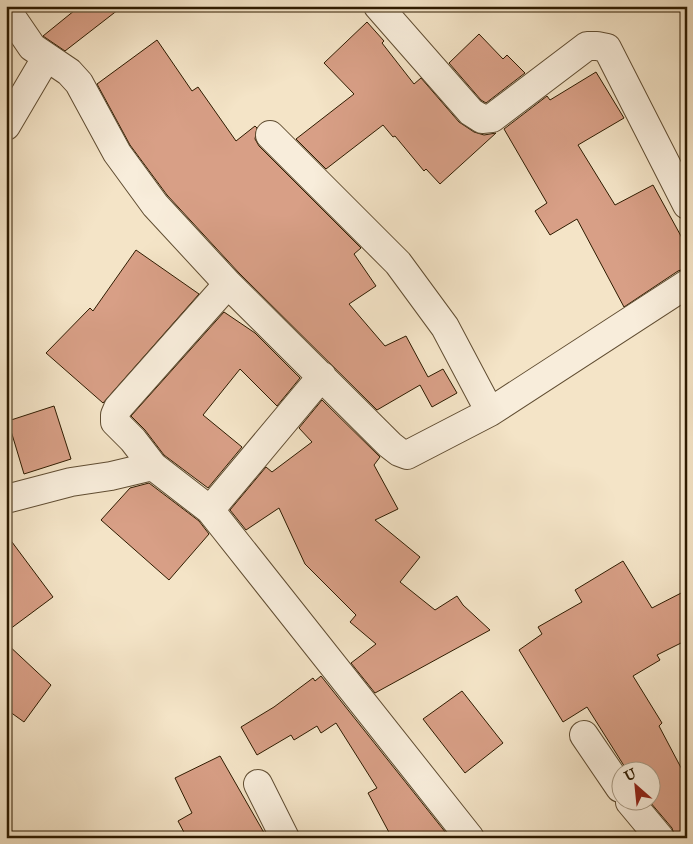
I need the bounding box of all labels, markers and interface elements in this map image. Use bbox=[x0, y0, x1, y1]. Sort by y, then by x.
north arrow bbox=[610, 762, 660, 812]
text: U bbox=[622, 764, 640, 785]

